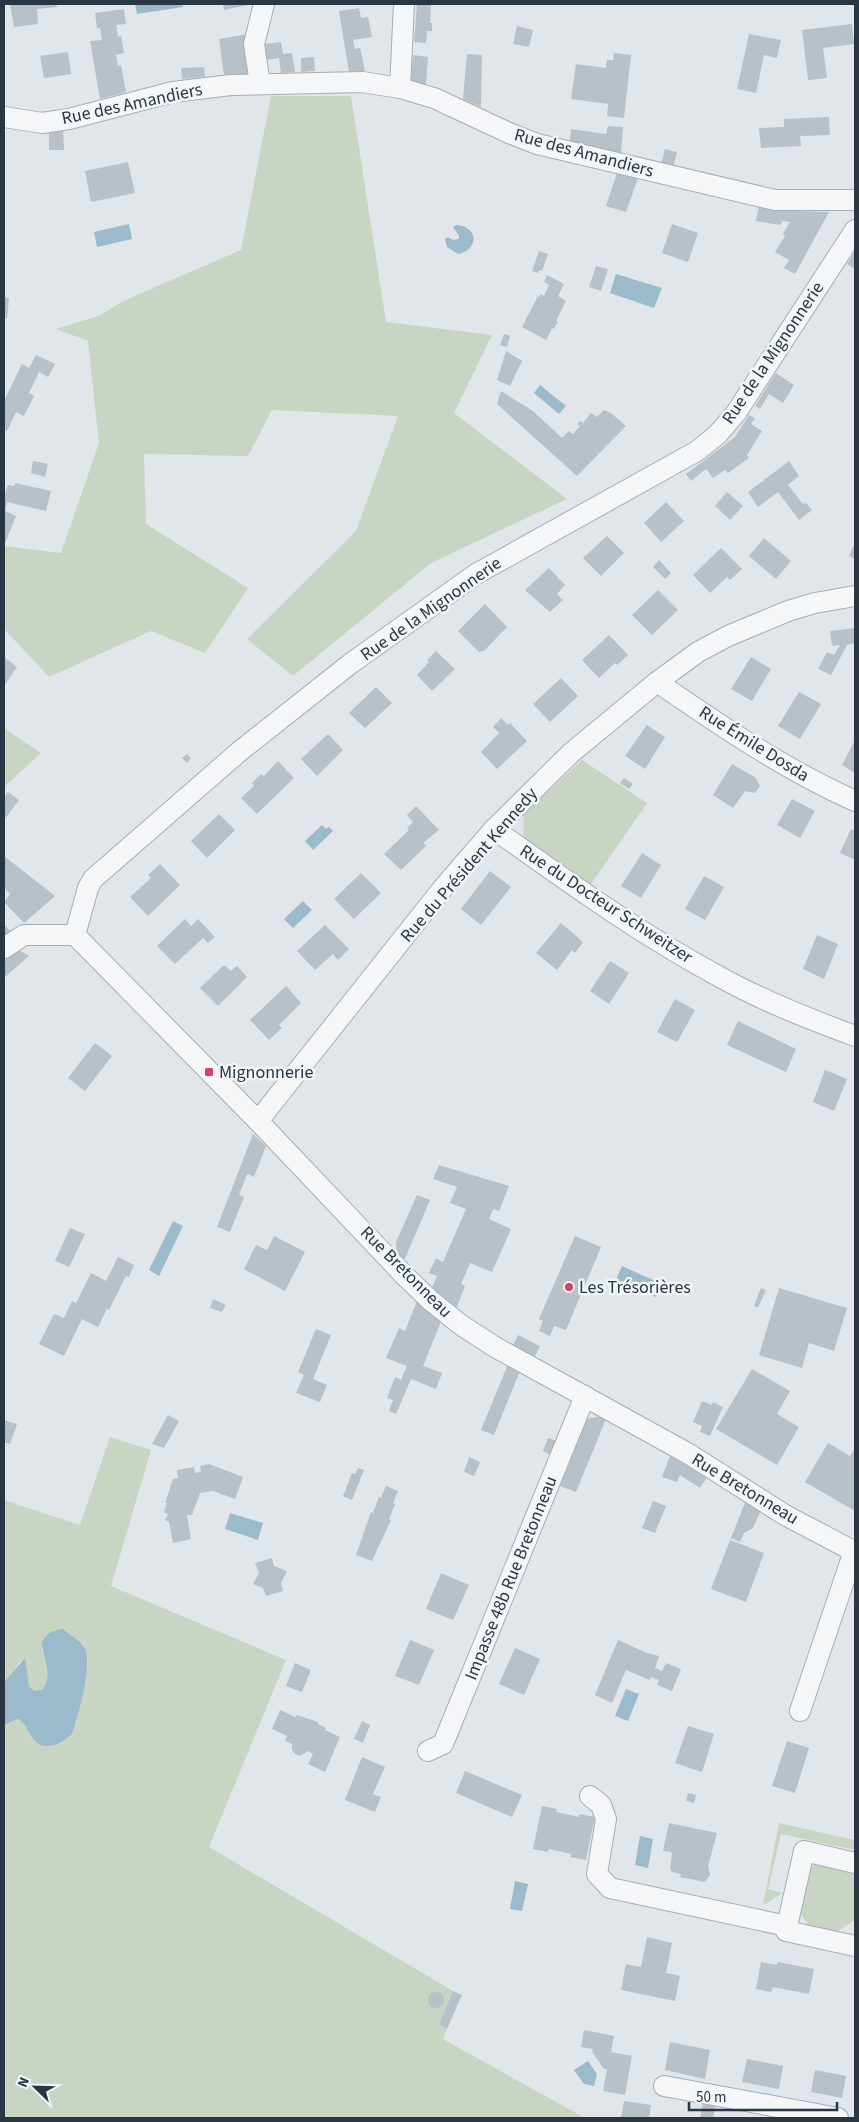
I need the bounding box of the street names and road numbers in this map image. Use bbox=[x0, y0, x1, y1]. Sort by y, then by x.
street label: Rue des Amandiers bbox=[59, 77, 205, 131]
street label: Rue des Amandiers bbox=[512, 122, 656, 184]
street label: Rue de la Mignonnerie bbox=[716, 277, 830, 429]
street label: Rue de la Mignonnerie bbox=[356, 551, 507, 667]
street label: Rue Émile Dosda bbox=[694, 700, 814, 788]
street label: Rue du Président Kennedy bbox=[395, 782, 544, 948]
street label: Rue du Docteur Schweitzer bbox=[515, 839, 698, 970]
street label: Rue Bretonneau bbox=[354, 1220, 458, 1324]
street label: Rue Bretonneau bbox=[687, 1447, 803, 1531]
street label: Impasse 48b Rue Bretonneau bbox=[459, 1472, 563, 1684]

